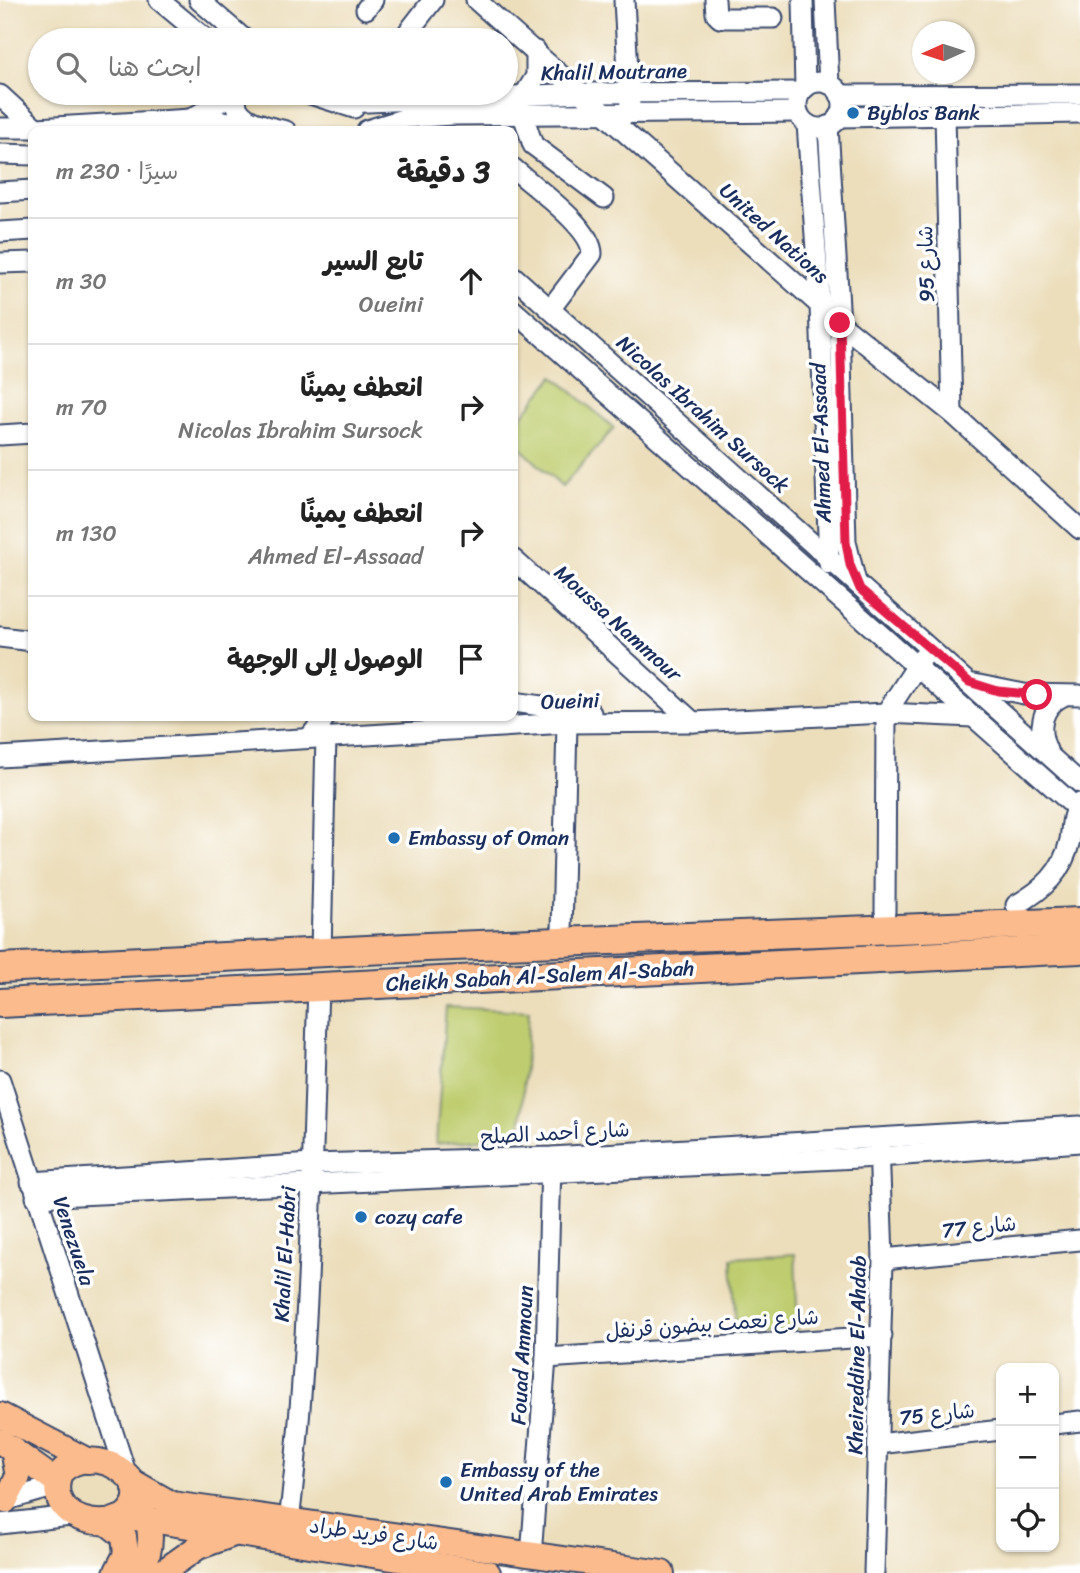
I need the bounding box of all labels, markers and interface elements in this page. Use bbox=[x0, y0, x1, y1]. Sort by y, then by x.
north arrow bbox=[912, 21, 975, 84]
search box bbox=[28, 28, 518, 105]
text: ابحث هنا bbox=[108, 44, 202, 90]
icon: search bbox=[52, 48, 90, 86]
street label: Khalil Moutrane bbox=[541, 52, 687, 92]
place label: Byblos Bank bbox=[867, 94, 980, 132]
marker: Byblos Bank bbox=[845, 105, 861, 121]
text: 3 دقيقة bbox=[397, 145, 490, 199]
text: سيرًا · 230 m bbox=[56, 151, 178, 192]
street label: United Nations bbox=[710, 173, 838, 294]
street label: شارع 95 bbox=[906, 225, 946, 303]
text: تابع السير bbox=[324, 238, 423, 284]
text: 30 m bbox=[56, 261, 107, 302]
icon: ahead bbox=[452, 262, 490, 300]
text: Oueini bbox=[359, 284, 423, 325]
route end bbox=[824, 307, 855, 338]
street label: Nicolas Ibrahim Sursock bbox=[607, 325, 799, 503]
street label: Ahmed El-Assaad bbox=[799, 361, 843, 524]
text: انعطف يمينًا bbox=[300, 364, 423, 410]
text: 70 m bbox=[56, 387, 107, 428]
icon: right bbox=[452, 388, 490, 426]
text: Nicolas Ibrahim Sursock bbox=[178, 410, 423, 451]
text: انعطف يمينًا bbox=[300, 490, 423, 536]
text: 130 m bbox=[56, 513, 117, 554]
icon: right bbox=[452, 514, 490, 552]
text: Ahmed El-Assaad bbox=[248, 536, 423, 577]
street label: Moussa Nammour bbox=[545, 555, 692, 692]
text: الوصول إلى الوجهة bbox=[227, 636, 423, 682]
icon: arrive bbox=[452, 640, 490, 678]
route start bbox=[1021, 679, 1052, 710]
street label: Oueini bbox=[540, 681, 601, 721]
place label: Embassy of Oman bbox=[408, 819, 569, 857]
marker: Embassy of Oman bbox=[386, 830, 402, 846]
street label: Cheikh Sabah Al-Salem Al-Sabah bbox=[385, 949, 695, 1003]
street label: شارع أحمد الصلح bbox=[479, 1110, 631, 1156]
street label: Khalil El-Habri bbox=[262, 1184, 308, 1323]
street label: Venezuela bbox=[42, 1191, 106, 1291]
place label: cozy cafe bbox=[375, 1198, 463, 1236]
street label: شارع 77 bbox=[940, 1204, 1018, 1250]
marker: cozy cafe bbox=[353, 1209, 369, 1225]
street label: Kheireddine El-Ahdab bbox=[836, 1255, 878, 1455]
street label: Fouad Ammoun bbox=[499, 1284, 545, 1426]
street label: شارع نعمت بيضون قرنفل bbox=[604, 1298, 820, 1350]
map controls bbox=[996, 1363, 1059, 1552]
button: + bbox=[996, 1363, 1059, 1426]
street label: شارع 75 bbox=[897, 1391, 977, 1437]
button: − bbox=[996, 1426, 1059, 1489]
place label: Embassy of the United Arab Emirates bbox=[460, 1451, 658, 1513]
marker: Embassy of the United Arab Emirates bbox=[438, 1474, 454, 1490]
button: locate bbox=[996, 1489, 1059, 1552]
street label: شارع فريد طراد bbox=[307, 1506, 441, 1562]

